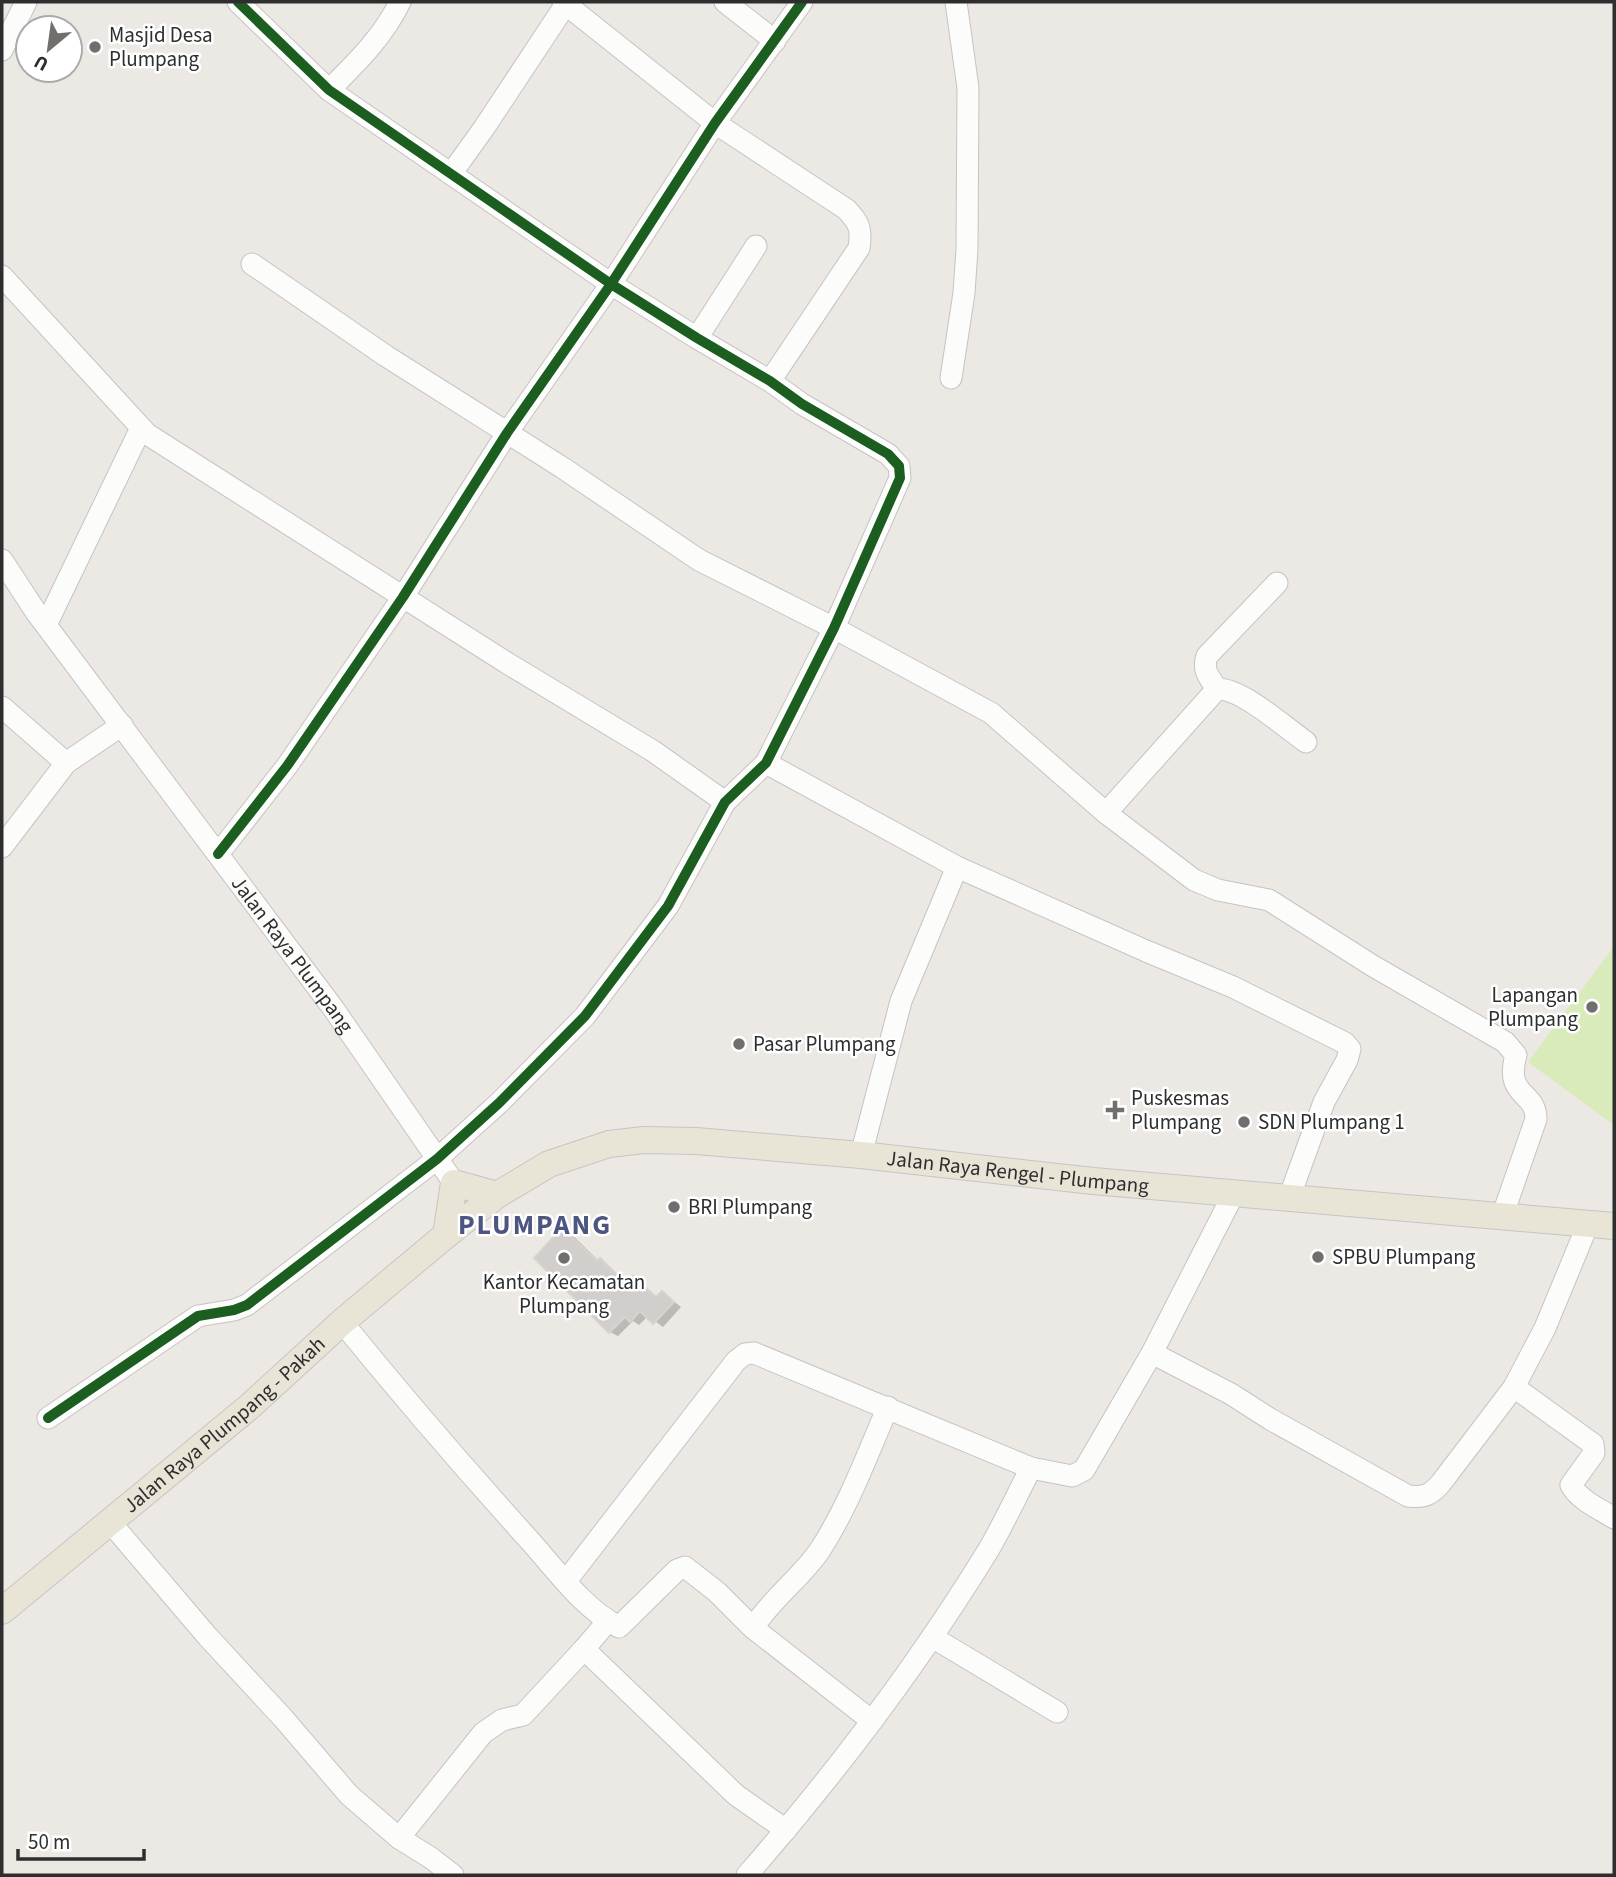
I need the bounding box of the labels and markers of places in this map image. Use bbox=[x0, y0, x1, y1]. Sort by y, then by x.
place label: Masjid Desa Plumpang bbox=[109, 20, 213, 74]
marker: Masjid Desa Plumpang bbox=[87, 39, 103, 55]
place label: Lapangan Plumpang bbox=[1488, 980, 1578, 1034]
marker: Lapangan Plumpang bbox=[1584, 999, 1600, 1015]
place label: Pasar Plumpang bbox=[753, 1029, 896, 1059]
marker: Pasar Plumpang bbox=[731, 1036, 747, 1052]
place label: Puskesmas Plumpang bbox=[1131, 1083, 1229, 1137]
marker: Puskesmas Plumpang bbox=[1105, 1100, 1125, 1120]
place label: SDN Plumpang 1 bbox=[1258, 1107, 1405, 1137]
marker: SDN Plumpang 1 bbox=[1236, 1114, 1252, 1130]
place label: BRI Plumpang bbox=[688, 1192, 813, 1222]
marker: BRI Plumpang bbox=[666, 1199, 682, 1215]
place label: SPBU Plumpang bbox=[1332, 1242, 1476, 1272]
marker: SPBU Plumpang bbox=[1310, 1249, 1326, 1265]
marker: Kantor Kecamatan Plumpang bbox=[556, 1250, 572, 1266]
place label: Kantor Kecamatan Plumpang bbox=[483, 1267, 645, 1321]

